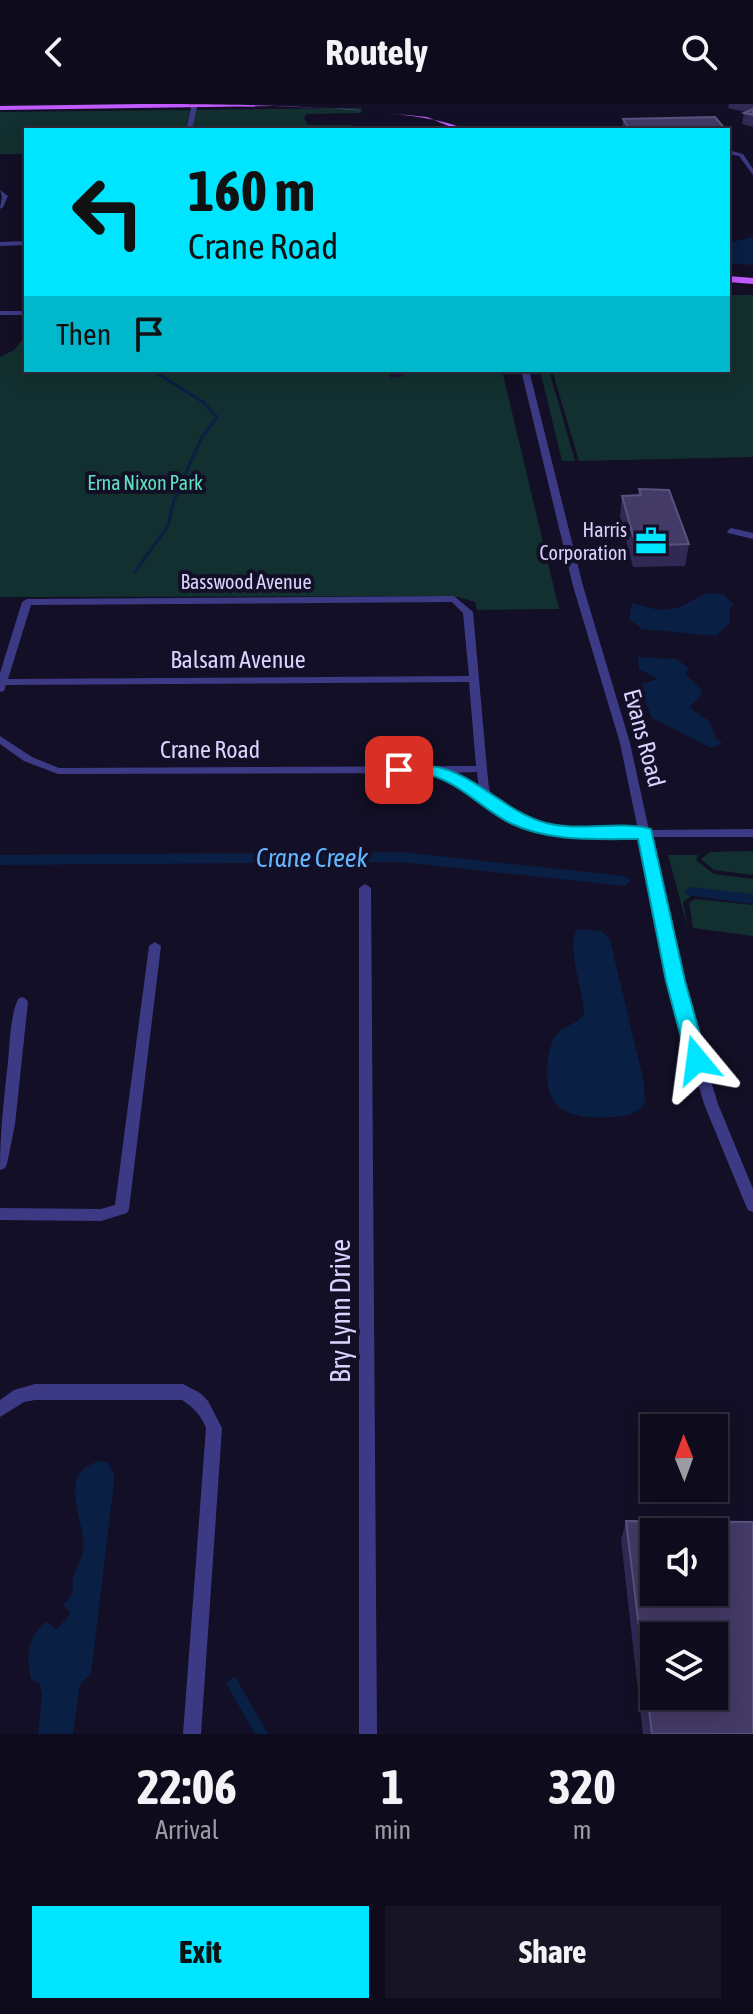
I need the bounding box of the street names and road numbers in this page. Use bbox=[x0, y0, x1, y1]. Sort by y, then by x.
street label: Basswood Avenue bbox=[180, 570, 312, 593]
street label: Balsam Avenue bbox=[170, 646, 306, 673]
street label: Evans Road bbox=[618, 686, 670, 790]
street label: Crane Road bbox=[160, 736, 260, 763]
street label: Bry Lynn Drive bbox=[324, 1239, 356, 1383]

